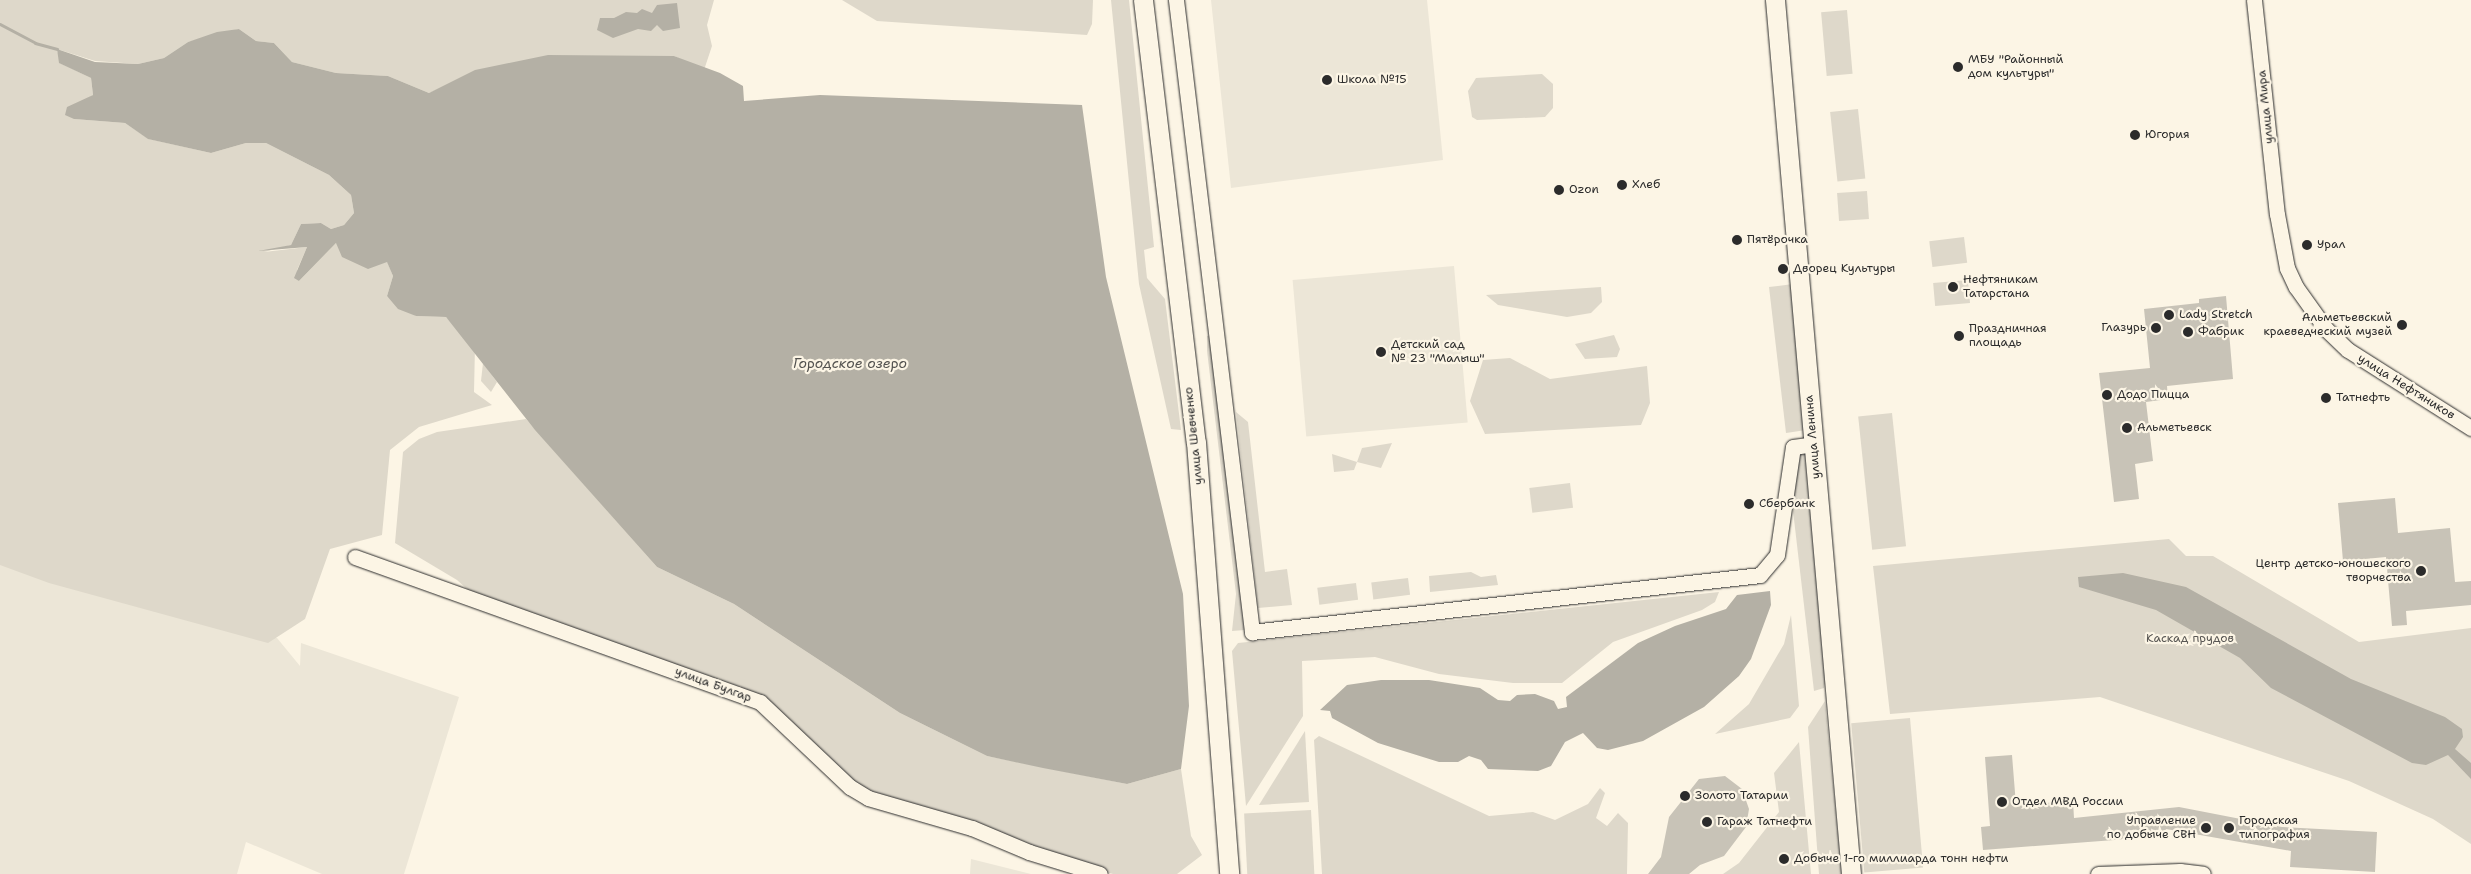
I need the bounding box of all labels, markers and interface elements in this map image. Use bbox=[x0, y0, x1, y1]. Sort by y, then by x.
place label: МБУ "Районный дом культуры" bbox=[1968, 53, 2063, 81]
marker: МБУ "Районный дом культуры" bbox=[1952, 61, 1964, 73]
street label: улица Мира bbox=[2255, 69, 2277, 145]
place label: Школа №15 bbox=[1337, 73, 1407, 87]
marker: Школа №15 bbox=[1321, 74, 1333, 86]
place label: Югория bbox=[2145, 128, 2190, 142]
marker: Югория bbox=[2129, 129, 2141, 141]
place label: Хлеб bbox=[1632, 178, 1660, 192]
marker: Хлеб bbox=[1616, 179, 1628, 191]
place label: Ozon bbox=[1569, 183, 1599, 197]
marker: Ozon bbox=[1553, 184, 1565, 196]
place label: Пятёрочка bbox=[1747, 233, 1808, 247]
marker: Пятёрочка bbox=[1731, 234, 1743, 246]
place label: Урал bbox=[2317, 238, 2345, 252]
marker: Урал bbox=[2301, 239, 2313, 251]
place label: Дворец Культуры bbox=[1793, 262, 1895, 276]
marker: Дворец Культуры bbox=[1777, 263, 1789, 275]
place label: Нефтяникам Татарстана bbox=[1963, 273, 2038, 301]
marker: Нефтяникам Татарстана bbox=[1947, 281, 1959, 293]
place label: Lady Stretch bbox=[2179, 308, 2253, 322]
marker: Lady Stretch bbox=[2163, 309, 2175, 321]
place label: Альметьевский краеведческий музей bbox=[2263, 311, 2392, 339]
marker: Альметьевский краеведческий музей bbox=[2396, 319, 2408, 331]
place label: Глазурь bbox=[2101, 321, 2146, 335]
place label: Праздничная площадь bbox=[1969, 322, 2047, 350]
marker: Глазурь bbox=[2150, 322, 2162, 334]
place label: Фабрик bbox=[2198, 325, 2244, 339]
marker: Фабрик bbox=[2182, 326, 2194, 338]
marker: Праздничная площадь bbox=[1953, 330, 1965, 342]
place label: Детский сад № 23 "Малыш" bbox=[1391, 338, 1484, 366]
marker: Детский сад № 23 "Малыш" bbox=[1375, 346, 1387, 358]
street label: улица Нефтяников bbox=[2355, 351, 2457, 423]
water label: Городское озеро bbox=[793, 355, 907, 371]
street label: улица Шевченко bbox=[1182, 386, 1206, 486]
place label: Додо Пицца bbox=[2117, 388, 2189, 402]
marker: Додо Пицца bbox=[2101, 389, 2113, 401]
place label: Татнефть bbox=[2336, 391, 2390, 405]
marker: Татнефть bbox=[2320, 392, 2332, 404]
street label: улица Ленина bbox=[1802, 394, 1824, 480]
place label: Альметьевск bbox=[2137, 421, 2212, 435]
marker: Альметьевск bbox=[2121, 422, 2133, 434]
place label: Сбербанк bbox=[1759, 497, 1815, 511]
marker: Сбербанк bbox=[1743, 498, 1755, 510]
place label: Центр детско-юношеского творчества bbox=[2255, 557, 2411, 585]
marker: Центр детско-юношеского творчества bbox=[2415, 565, 2427, 577]
park label: Каскад прудов bbox=[2146, 632, 2234, 646]
street label: улица Булгар bbox=[673, 664, 753, 706]
place label: Золото Татарии bbox=[1695, 789, 1788, 803]
marker: Золото Татарии bbox=[1679, 790, 1691, 802]
place label: Отдел МВД России bbox=[2012, 795, 2123, 809]
marker: Отдел МВД России bbox=[1996, 796, 2008, 808]
place label: Управление по добыче СВН bbox=[2107, 814, 2196, 842]
place label: Городская типография bbox=[2239, 814, 2310, 842]
place label: Гараж Татнефти bbox=[1717, 815, 1812, 829]
marker: Гараж Татнефти bbox=[1701, 816, 1713, 828]
marker: Управление по добыче СВН bbox=[2200, 822, 2212, 834]
marker: Городская типография bbox=[2223, 822, 2235, 834]
place label: Добыче 1-го миллиарда тонн нефти bbox=[1794, 852, 2008, 866]
marker: Добыче 1-го миллиарда тонн нефти bbox=[1778, 853, 1790, 865]

